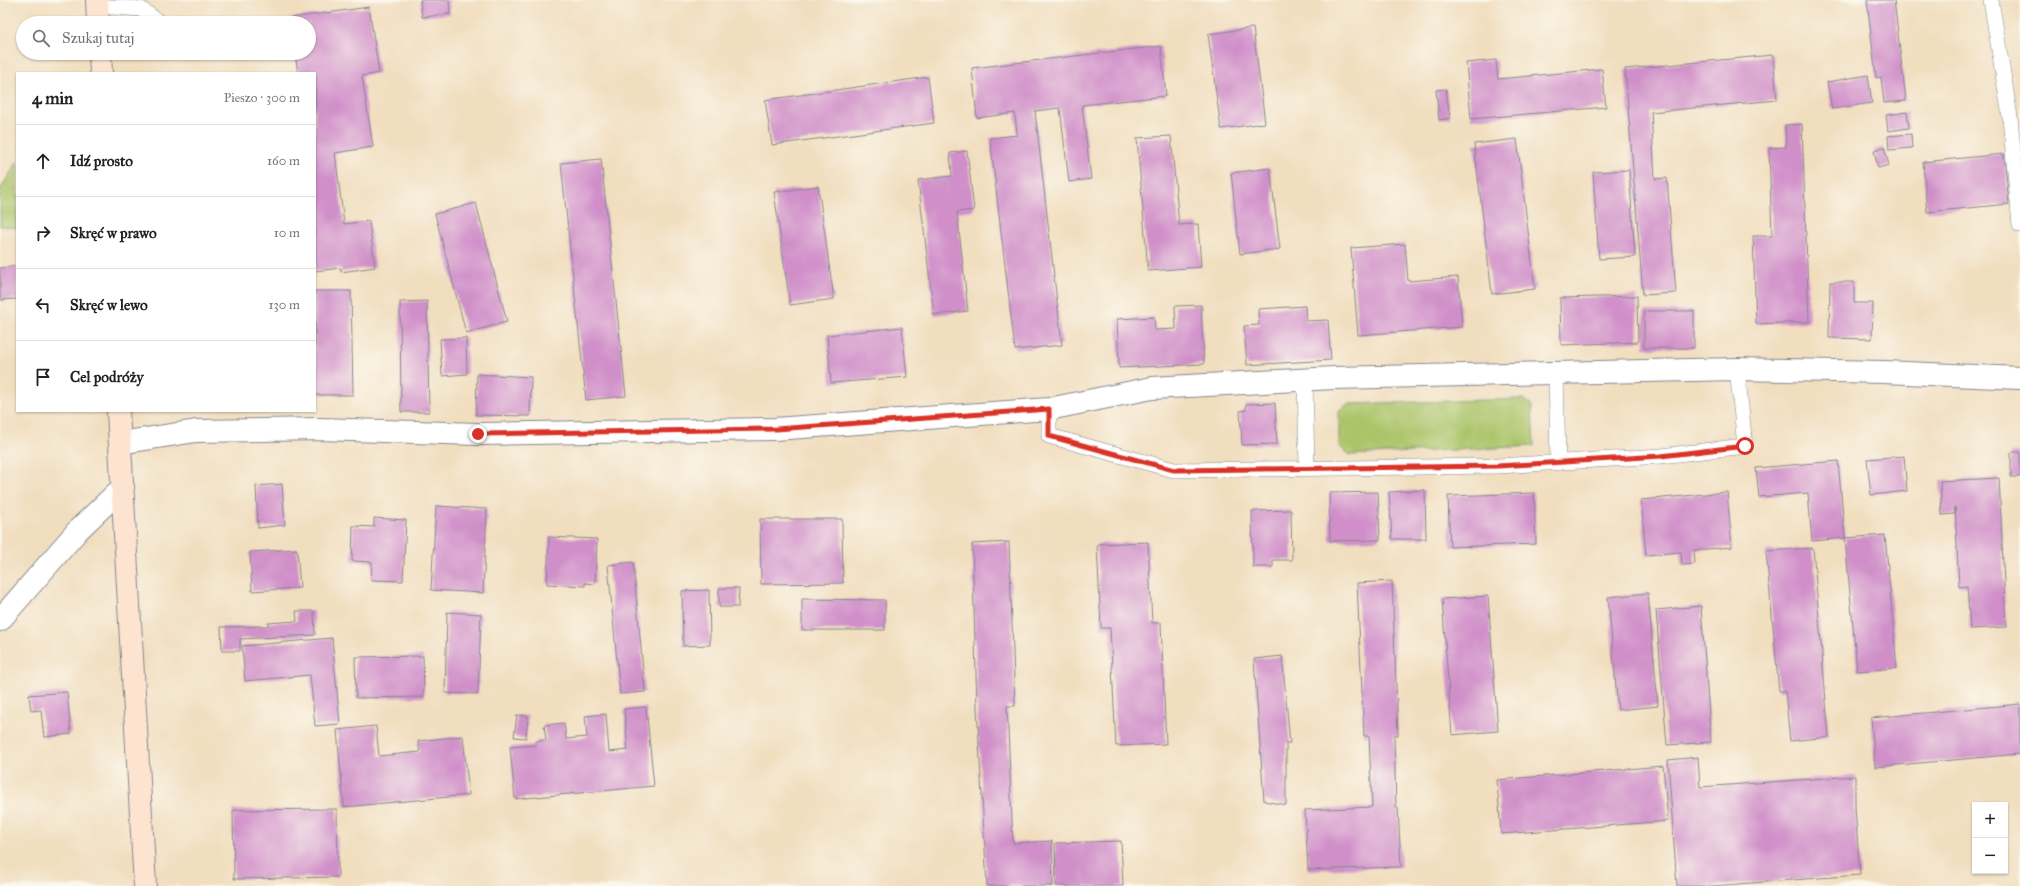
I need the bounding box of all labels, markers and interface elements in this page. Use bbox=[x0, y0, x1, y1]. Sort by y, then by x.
search box bbox=[16, 16, 316, 60]
icon: search bbox=[30, 27, 52, 49]
text: Szukaj tutaj bbox=[62, 29, 134, 47]
text: 4 min bbox=[32, 88, 73, 109]
text: Pieszo · 300 m bbox=[224, 90, 300, 106]
icon: ahead bbox=[32, 150, 54, 172]
text: Idź prosto bbox=[70, 152, 133, 170]
text: 160 m bbox=[267, 153, 300, 169]
icon: right bbox=[32, 222, 54, 244]
text: Skręć w prawo bbox=[70, 224, 157, 242]
text: 10 m bbox=[274, 225, 300, 241]
icon: left bbox=[32, 294, 54, 316]
text: Skręć w lewo bbox=[70, 296, 148, 314]
text: 130 m bbox=[268, 297, 300, 313]
icon: arrive bbox=[32, 366, 54, 388]
text: Cel podróży bbox=[70, 368, 144, 386]
route end bbox=[469, 425, 487, 443]
route start bbox=[1736, 437, 1754, 455]
map controls bbox=[1972, 802, 2008, 874]
button: + bbox=[1972, 802, 2008, 838]
button: − bbox=[1972, 838, 2008, 874]

